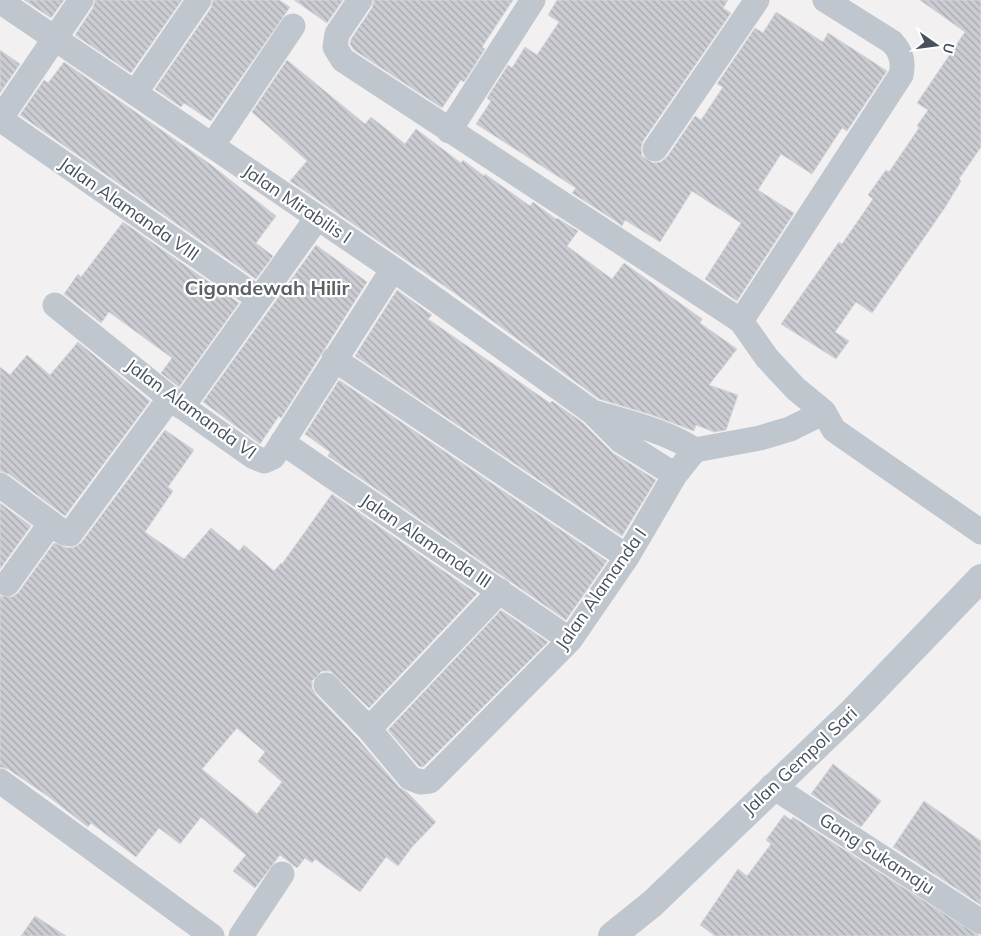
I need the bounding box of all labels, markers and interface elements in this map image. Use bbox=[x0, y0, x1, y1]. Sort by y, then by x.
north arrow bbox=[911, 20, 961, 70]
text: U bbox=[939, 41, 959, 55]
street label: Jalan Alamanda VIII bbox=[55, 152, 204, 265]
street label: Jalan Mirabilis I bbox=[239, 159, 356, 248]
district label: Cigondewah Hilir bbox=[185, 275, 350, 300]
street label: Jalan Alamanda VI bbox=[121, 353, 261, 464]
street label: Jalan Alamanda III bbox=[357, 488, 496, 593]
street label: Jalan Alamanda I bbox=[550, 523, 651, 654]
street label: Jalan Gempol Sari bbox=[737, 702, 862, 820]
street label: Gang Sukamaju bbox=[815, 808, 939, 899]

